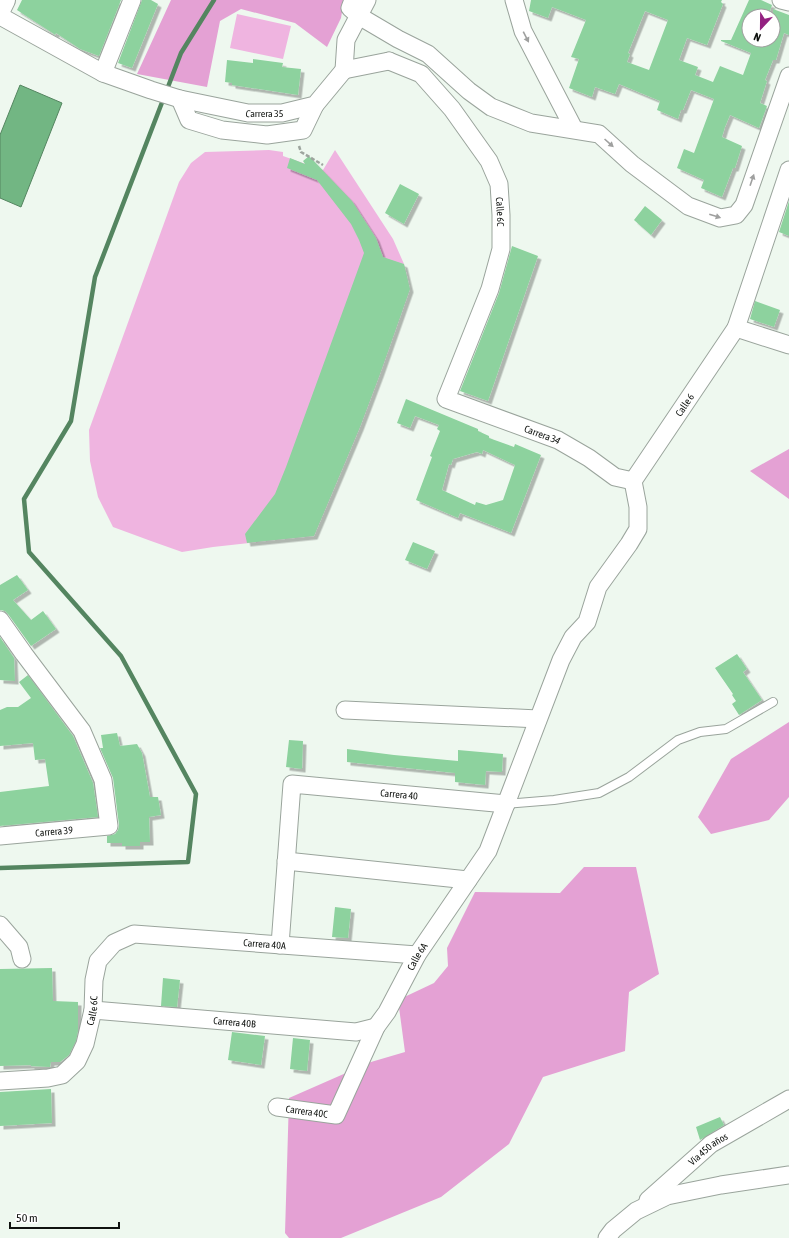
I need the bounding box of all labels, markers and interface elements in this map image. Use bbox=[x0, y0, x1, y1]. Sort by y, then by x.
north arrow bbox=[741, 8, 781, 48]
text: N bbox=[752, 30, 763, 44]
one-way arrow bbox=[523, 31, 529, 43]
street label: Carrera 35 bbox=[245, 108, 284, 119]
one-way arrow bbox=[604, 138, 614, 148]
one-way arrow bbox=[750, 174, 756, 186]
street label: Calle 6C bbox=[494, 197, 506, 227]
one-way arrow bbox=[709, 213, 721, 219]
street label: Calle 6 bbox=[673, 391, 697, 418]
street label: Carrera 34 bbox=[523, 423, 563, 447]
street label: Carrera 40 bbox=[380, 787, 419, 802]
street label: Carrera 39 bbox=[35, 824, 74, 839]
street label: Carrera 40A bbox=[243, 937, 286, 951]
street label: Calle 6A bbox=[405, 941, 430, 972]
street label: Calle 6C bbox=[85, 995, 99, 1026]
street label: Carrera 40B bbox=[213, 1015, 256, 1030]
street label: Carrera 40C bbox=[285, 1103, 329, 1120]
street label: Via 450 años bbox=[686, 1130, 730, 1167]
scale bar bbox=[10, 1204, 119, 1230]
text: 50 m bbox=[16, 1211, 38, 1225]

